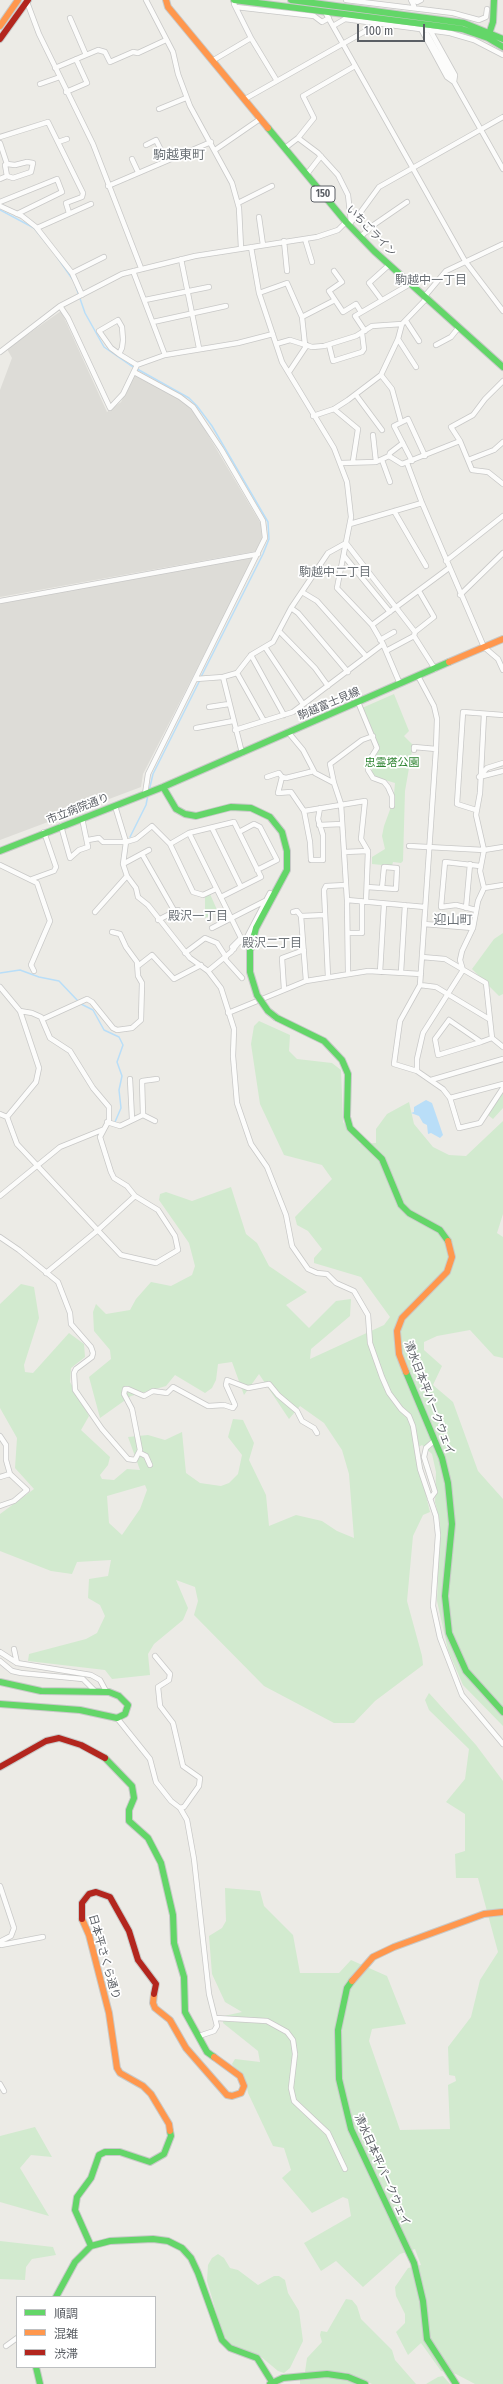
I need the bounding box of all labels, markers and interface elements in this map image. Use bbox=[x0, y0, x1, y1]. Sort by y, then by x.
scale bar bbox=[359, 16, 427, 42]
text: 100 m bbox=[364, 24, 393, 38]
district label: 駒越東町 bbox=[153, 147, 205, 163]
road number: 150 bbox=[311, 186, 335, 202]
street label: いちごライン bbox=[343, 203, 399, 259]
district label: 駒越中一丁目 bbox=[395, 274, 467, 288]
district label: 駒越中二丁目 bbox=[299, 566, 371, 580]
street label: 駒越富士見線 bbox=[296, 685, 362, 723]
park label: 忠霊塔公園 bbox=[365, 756, 419, 770]
street label: 市立病院通り bbox=[45, 791, 111, 827]
district label: 殿沢一丁目 bbox=[168, 910, 228, 924]
district label: 迎山町 bbox=[434, 912, 472, 928]
district label: 殿沢二丁目 bbox=[242, 937, 302, 951]
street label: 清水日本平パークウェイ bbox=[401, 1339, 457, 1457]
street label: 日本平さくら通り bbox=[86, 1913, 122, 2001]
street label: 清水日本平パークウェイ bbox=[351, 2112, 413, 2228]
legend bbox=[16, 2296, 156, 2368]
text: 順調 bbox=[54, 2307, 78, 2321]
text: 混雑 bbox=[54, 2327, 78, 2341]
text: 渋滞 bbox=[54, 2347, 78, 2361]

